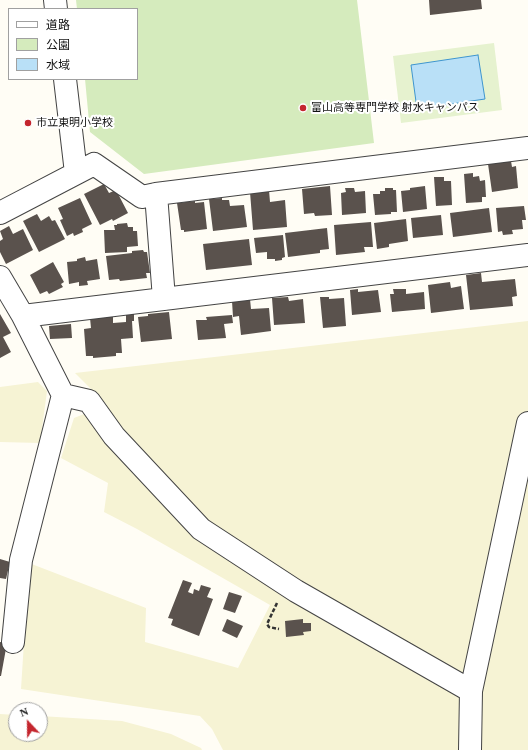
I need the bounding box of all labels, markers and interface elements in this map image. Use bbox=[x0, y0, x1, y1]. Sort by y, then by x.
legend bbox=[8, 8, 138, 80]
text: 道路 bbox=[46, 18, 70, 32]
text: 公園 bbox=[46, 38, 70, 52]
text: 水域 bbox=[46, 58, 70, 72]
place label: 富山高等専門学校 射水キャンパス bbox=[311, 101, 479, 115]
marker: 富山高等専門学校 射水キャンパス bbox=[298, 103, 308, 113]
place label: 市立東明小学校 bbox=[36, 116, 113, 130]
marker: 市立東明小学校 bbox=[23, 118, 33, 128]
north arrow bbox=[8, 702, 48, 742]
text: N bbox=[18, 705, 30, 719]

